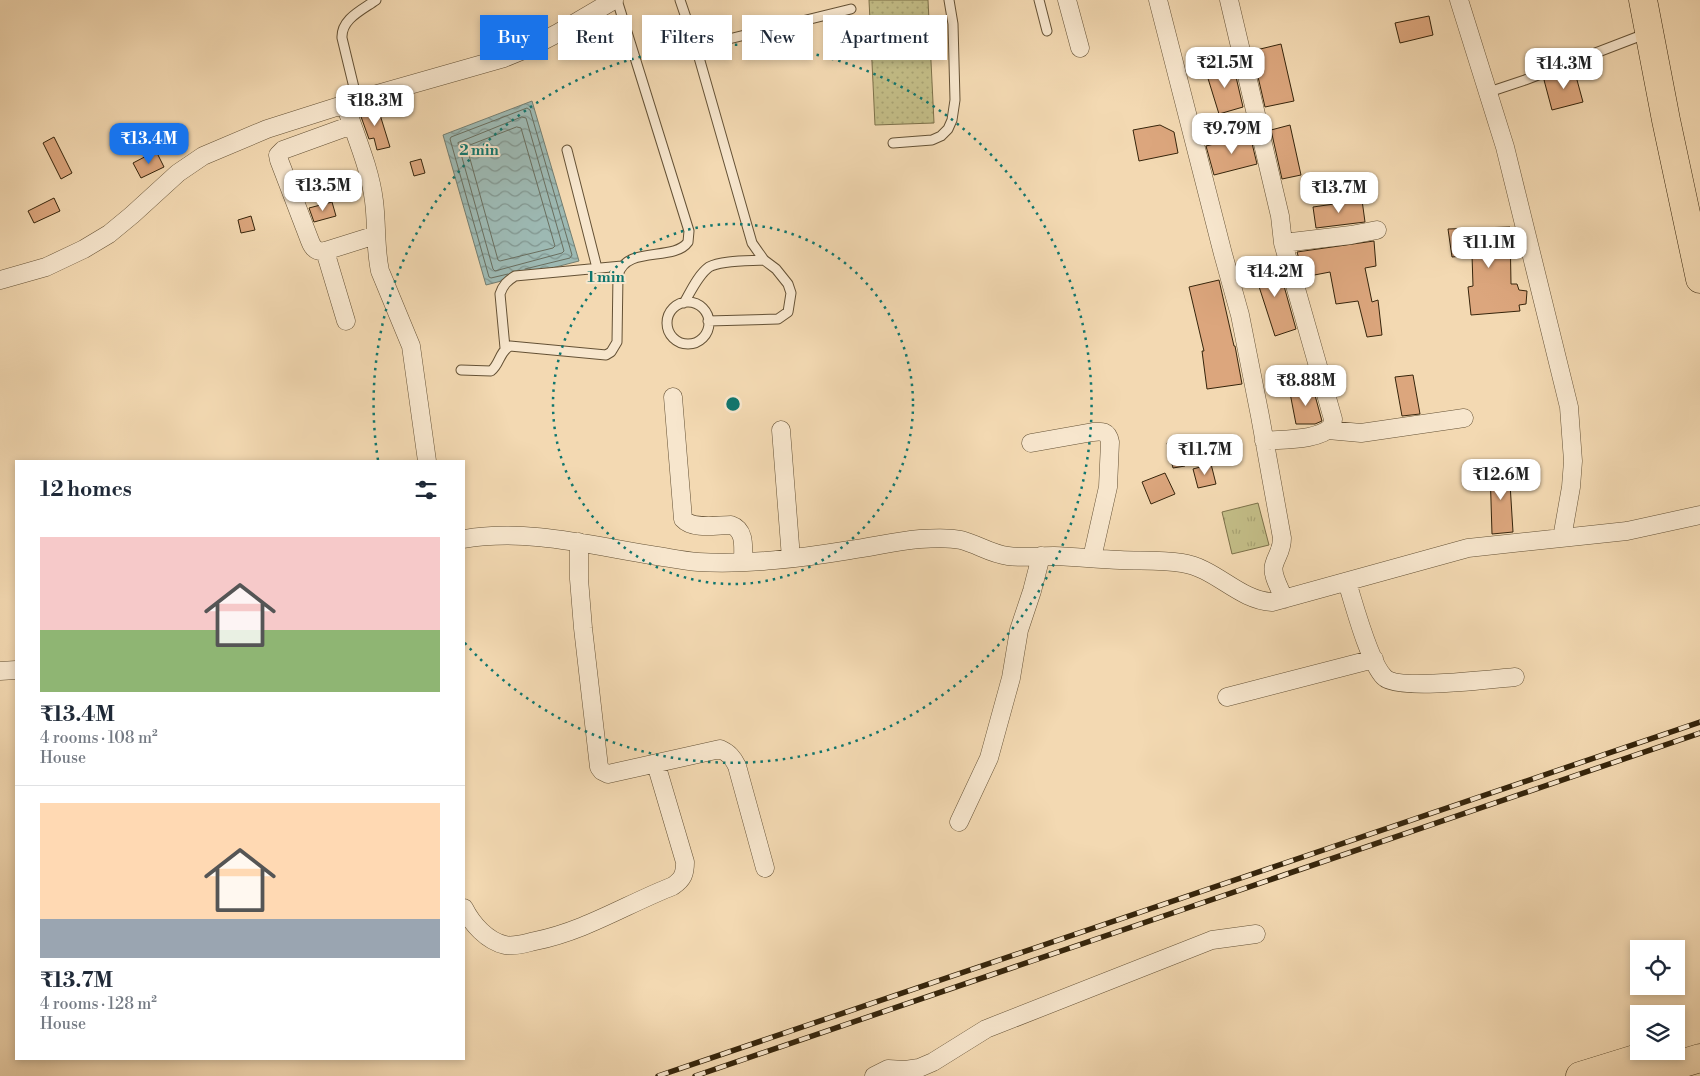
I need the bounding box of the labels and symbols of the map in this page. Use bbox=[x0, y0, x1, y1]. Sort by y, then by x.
pin: ₹21.5M bbox=[1184, 46, 1266, 89]
pin: ₹14.3M bbox=[1523, 48, 1605, 90]
pin: ₹18.3M bbox=[334, 84, 416, 127]
pin: ₹9.79M bbox=[1191, 112, 1273, 155]
pin: ₹13.4M bbox=[108, 122, 190, 165]
text: 2 min bbox=[459, 141, 499, 160]
pin: ₹13.5M bbox=[282, 170, 364, 212]
pin: ₹13.7M bbox=[1298, 172, 1380, 214]
pin: ₹11.1M bbox=[1448, 226, 1530, 269]
pin: ₹14.2M bbox=[1234, 256, 1316, 298]
text: 1 min bbox=[587, 268, 625, 287]
pin: ₹8.88M bbox=[1265, 364, 1347, 407]
centre of rings bbox=[724, 395, 742, 413]
pin: ₹11.7M bbox=[1164, 434, 1246, 476]
pin: ₹12.6M bbox=[1460, 458, 1542, 501]

